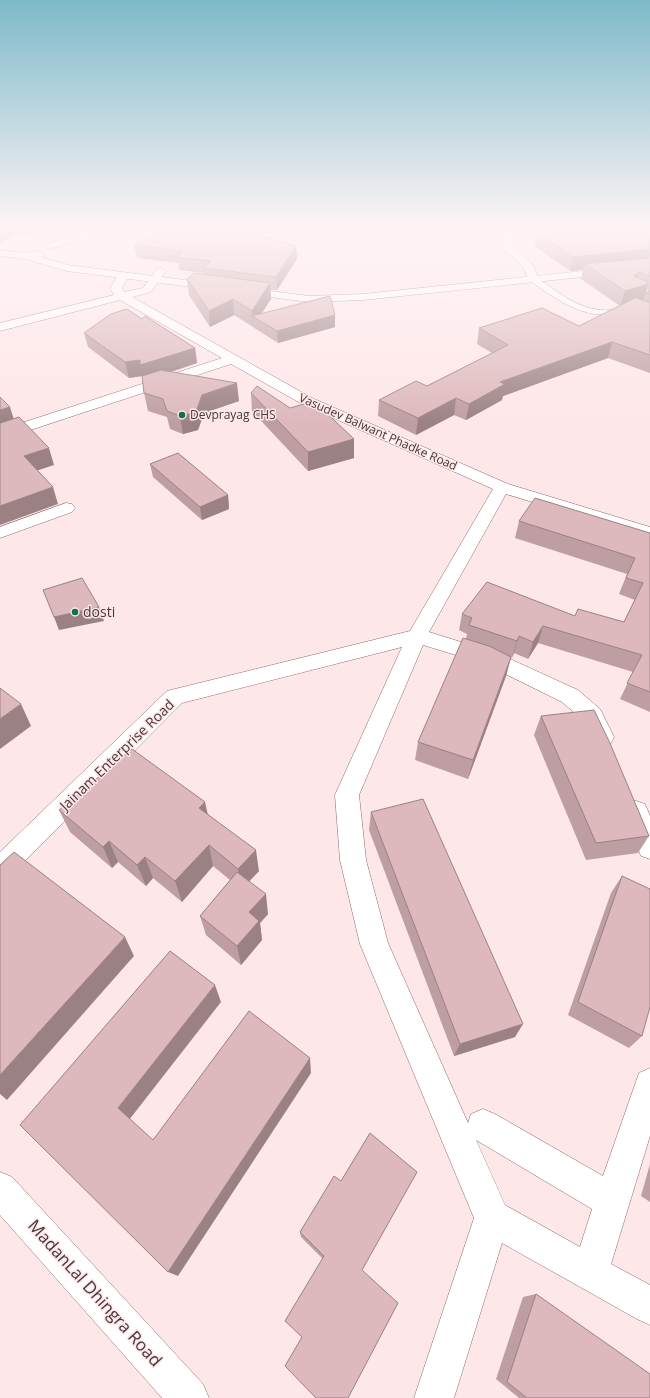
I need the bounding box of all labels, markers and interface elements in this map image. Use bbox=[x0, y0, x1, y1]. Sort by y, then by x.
street label: Vasudev Balwant Phadke Road bbox=[296, 389, 460, 474]
place label: Devprayag CHS bbox=[190, 406, 276, 423]
marker: Devprayag CHS bbox=[177, 410, 187, 420]
place label: dosti bbox=[83, 602, 115, 621]
marker: dosti bbox=[70, 607, 80, 617]
street label: Jainam Enterprise Road bbox=[54, 695, 178, 816]
street label: MadanLal Dhingra Road bbox=[23, 1214, 168, 1371]

